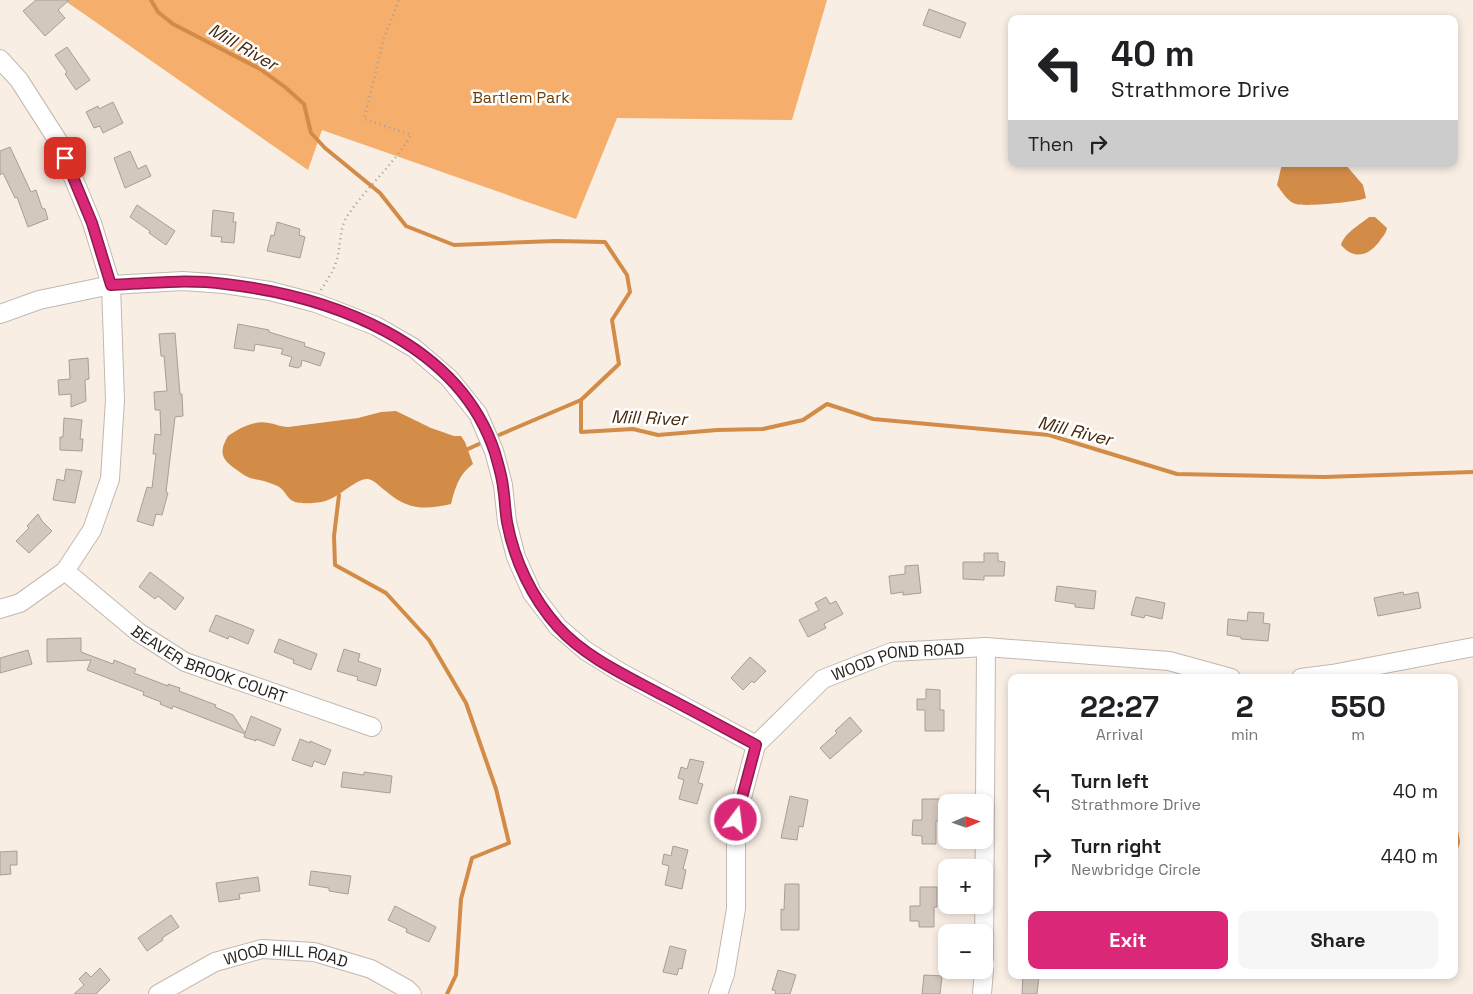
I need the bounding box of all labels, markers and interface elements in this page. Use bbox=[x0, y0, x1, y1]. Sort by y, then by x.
water label: Mill River bbox=[205, 18, 284, 77]
text: 40 m bbox=[1111, 32, 1195, 76]
icon: left bbox=[1028, 35, 1093, 100]
text: Strathmore Drive bbox=[1111, 75, 1290, 103]
park label: Bartlem Park bbox=[472, 87, 570, 108]
icon: right bbox=[1084, 130, 1112, 158]
text: Then bbox=[1028, 132, 1074, 157]
pin bbox=[44, 137, 86, 179]
icon: arrive bbox=[51, 144, 79, 172]
water label: Mill River bbox=[611, 405, 690, 430]
water label: Mill River bbox=[1035, 410, 1117, 451]
street label: BEAVER BROOK COURT bbox=[127, 621, 290, 708]
street label: WOOD POND ROAD bbox=[829, 638, 965, 686]
text: 22:27 bbox=[1080, 687, 1159, 726]
text: 2 bbox=[1236, 687, 1254, 726]
text: 550 bbox=[1330, 687, 1386, 726]
text: Arrival bbox=[1096, 724, 1143, 745]
text: min bbox=[1231, 724, 1258, 745]
text: m bbox=[1351, 724, 1365, 745]
text: Turn left bbox=[1071, 769, 1149, 794]
icon: left bbox=[1028, 778, 1056, 806]
text: 40 m bbox=[1393, 779, 1438, 804]
position arrow bbox=[709, 793, 761, 845]
north arrow bbox=[938, 794, 992, 849]
map controls bbox=[938, 794, 993, 979]
text: Strathmore Drive bbox=[1071, 794, 1201, 815]
text: Turn right bbox=[1071, 834, 1161, 859]
icon: right bbox=[1028, 843, 1056, 871]
text: 440 m bbox=[1381, 844, 1438, 869]
button: + bbox=[938, 859, 993, 914]
text: Newbridge Circle bbox=[1071, 859, 1201, 880]
button: Exit bbox=[1028, 911, 1228, 969]
button: Share bbox=[1238, 911, 1438, 969]
button: − bbox=[938, 924, 993, 979]
street label: WOOD HILL ROAD bbox=[221, 939, 350, 973]

